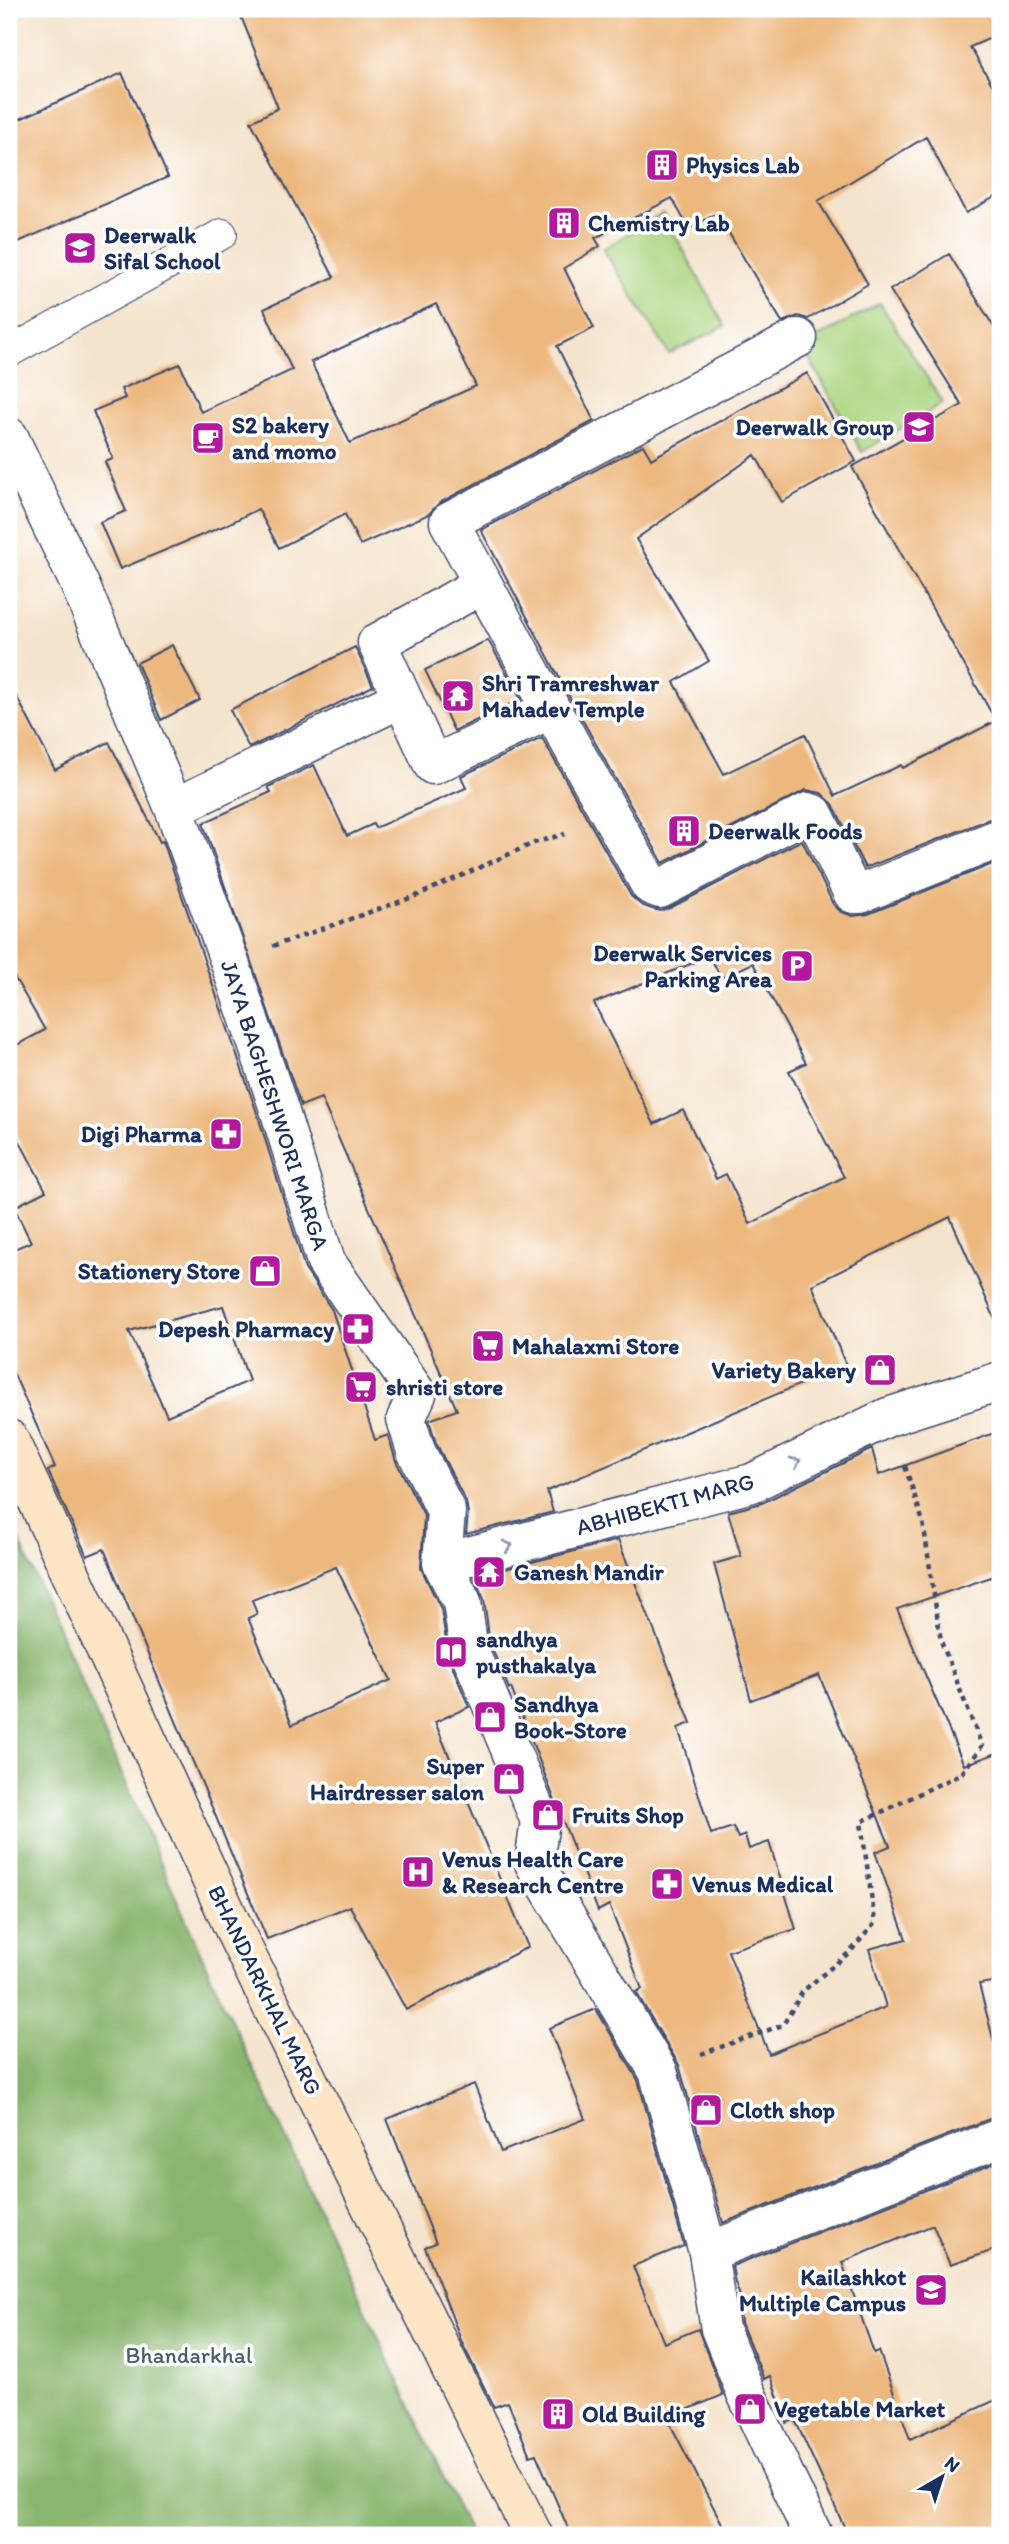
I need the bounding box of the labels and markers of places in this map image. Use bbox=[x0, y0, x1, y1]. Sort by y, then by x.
building icon: Physics Lab bbox=[643, 146, 681, 184]
place label: Physics Lab bbox=[686, 151, 800, 179]
building icon: Chemistry Lab bbox=[545, 204, 583, 242]
place label: Chemistry Lab bbox=[588, 209, 730, 237]
place label: Deerwalk Sifal School bbox=[104, 221, 221, 275]
school or university icon: Deerwalk Sifal School bbox=[61, 229, 99, 267]
school or university icon: Deerwalk Group bbox=[900, 408, 938, 446]
place label: S2 bakery and momo bbox=[232, 411, 337, 465]
place label: Deerwalk Group bbox=[736, 413, 894, 441]
cafe icon: S2 bakery and momo bbox=[189, 419, 227, 457]
place label: Shri Tramreshwar Mahadev Temple bbox=[482, 669, 660, 723]
temple icon: Shri Tramreshwar Mahadev Temple bbox=[439, 677, 477, 715]
building icon: Deerwalk Foods bbox=[665, 812, 703, 850]
place label: Deerwalk Foods bbox=[708, 817, 863, 845]
place label: Deerwalk Services Parking Area bbox=[593, 939, 773, 993]
parking icon: Deerwalk Services Parking Area bbox=[778, 947, 816, 985]
pharmacy icon: Digi Pharma bbox=[207, 1115, 245, 1153]
place label: Digi Pharma bbox=[81, 1120, 203, 1148]
shop icon: Stationery Store bbox=[246, 1252, 284, 1290]
place label: Stationery Store bbox=[78, 1257, 240, 1285]
pharmacy icon: Depesh Pharmacy bbox=[339, 1310, 377, 1348]
place label: Depesh Pharmacy bbox=[158, 1315, 334, 1343]
supermarket icon: Mahalaxmi Store bbox=[469, 1327, 507, 1365]
place label: Mahalaxmi Store bbox=[512, 1332, 679, 1360]
shop icon: Variety Bakery bbox=[861, 1351, 899, 1389]
place label: Variety Bakery bbox=[711, 1356, 856, 1384]
supermarket icon: shristi store bbox=[342, 1368, 380, 1406]
place label: shristi store bbox=[386, 1373, 503, 1401]
temple icon: Ganesh Mandir bbox=[470, 1553, 508, 1591]
place label: Ganesh Mandir bbox=[514, 1558, 665, 1586]
place label: sandhya pusthakalya bbox=[475, 1625, 597, 1679]
library icon: sandhya pusthakalya bbox=[432, 1633, 470, 1671]
place label: Sandhya Book-Store bbox=[514, 1690, 627, 1744]
shop icon: Sandhya Book-Store bbox=[471, 1698, 509, 1736]
place label: Super Hairdresser salon bbox=[310, 1752, 485, 1806]
shop icon: Super Hairdresser salon bbox=[490, 1760, 528, 1798]
shop icon: Fruits Shop bbox=[529, 1796, 567, 1834]
place label: Fruits Shop bbox=[572, 1801, 684, 1829]
place label: Venus Health Care & Research Centre bbox=[442, 1845, 624, 1899]
hospital icon: Venus Health Care & Research Centre bbox=[399, 1853, 437, 1891]
pharmacy icon: Venus Medical bbox=[648, 1865, 686, 1903]
place label: Venus Medical bbox=[692, 1870, 834, 1898]
shop icon: Cloth shop bbox=[687, 2091, 725, 2129]
place label: Cloth shop bbox=[730, 2096, 835, 2124]
place label: Kailashkot Multiple Campus bbox=[739, 2263, 906, 2317]
school or university icon: Kailashkot Multiple Campus bbox=[912, 2271, 950, 2309]
shop icon: Vegetable Market bbox=[731, 2390, 769, 2428]
building icon: Old Building bbox=[539, 2395, 577, 2433]
place label: Vegetable Market bbox=[774, 2395, 946, 2423]
place label: Old Building bbox=[582, 2400, 706, 2428]

